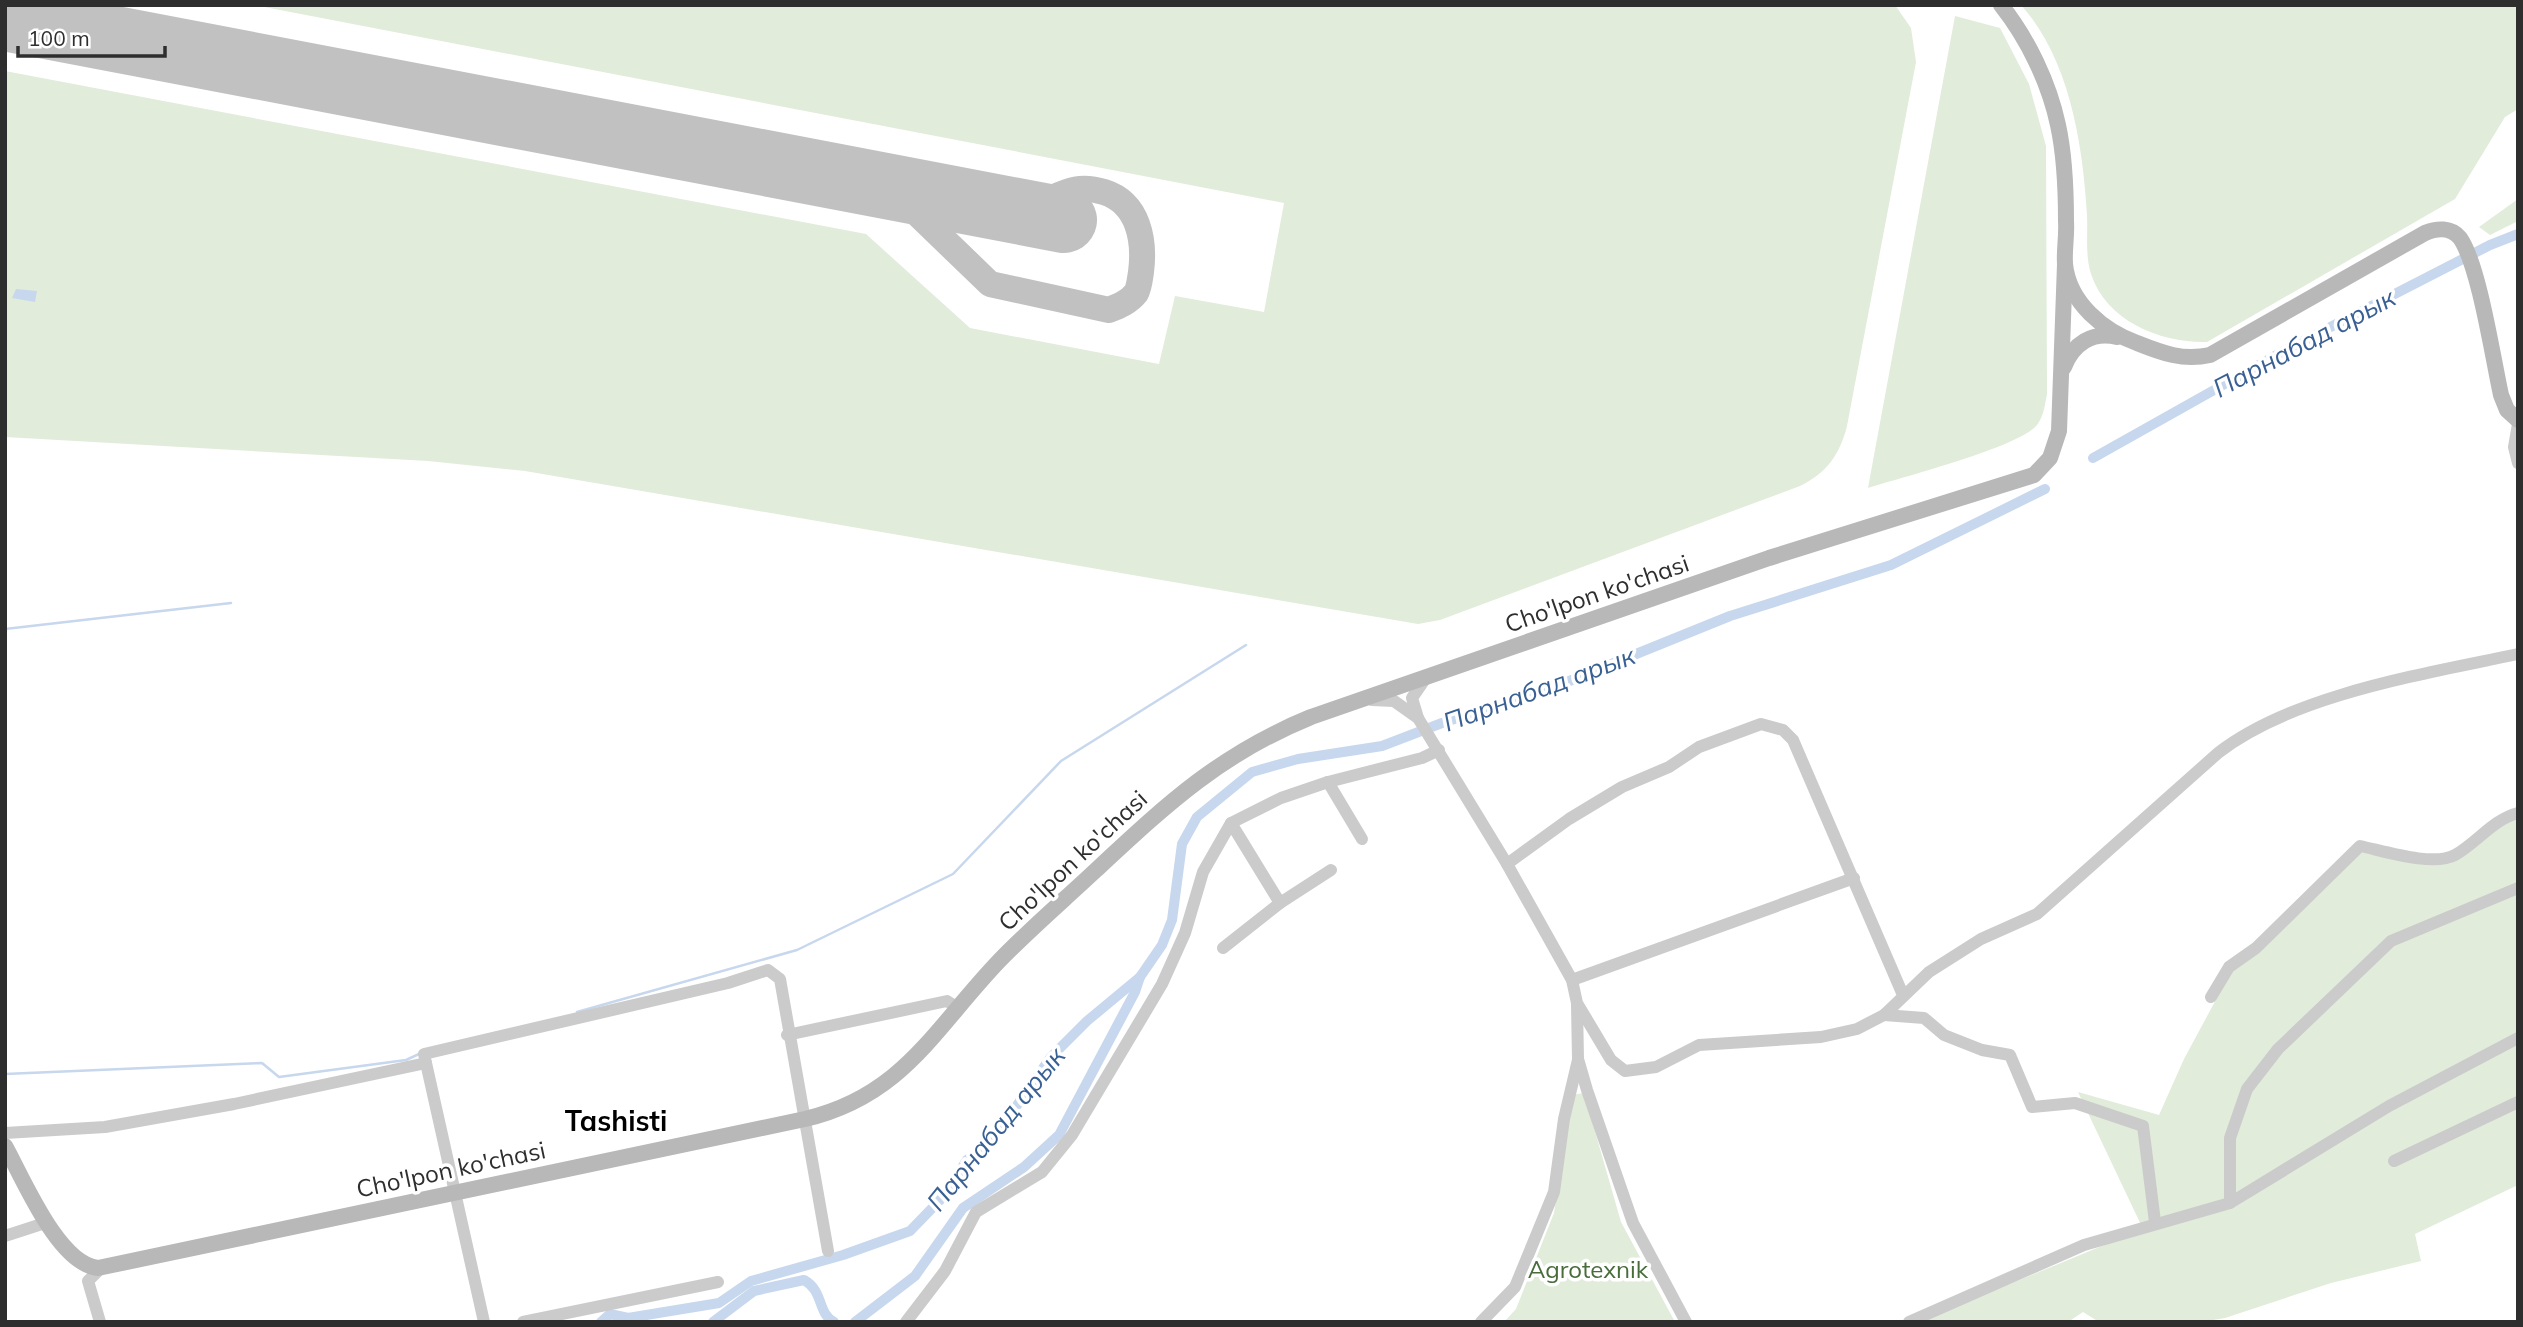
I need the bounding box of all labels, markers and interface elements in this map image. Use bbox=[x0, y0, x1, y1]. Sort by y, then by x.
scale bar bbox=[18, 14, 164, 58]
text: 100 m bbox=[28, 25, 90, 51]
water label: Парнабад арык bbox=[2207, 280, 2401, 404]
street label: Cho'lpon ko'chasi bbox=[1501, 548, 1693, 639]
water label: Парнабад арык bbox=[1438, 638, 1640, 739]
street label: Cho'lpon ko'chasi bbox=[992, 784, 1153, 937]
water label: Парнабад арык bbox=[919, 1039, 1073, 1217]
district label: Tashisti bbox=[565, 1103, 667, 1138]
street label: Cho'lpon ko'chasi bbox=[353, 1134, 548, 1204]
park label: Agrotexnik bbox=[1528, 1254, 1649, 1284]

